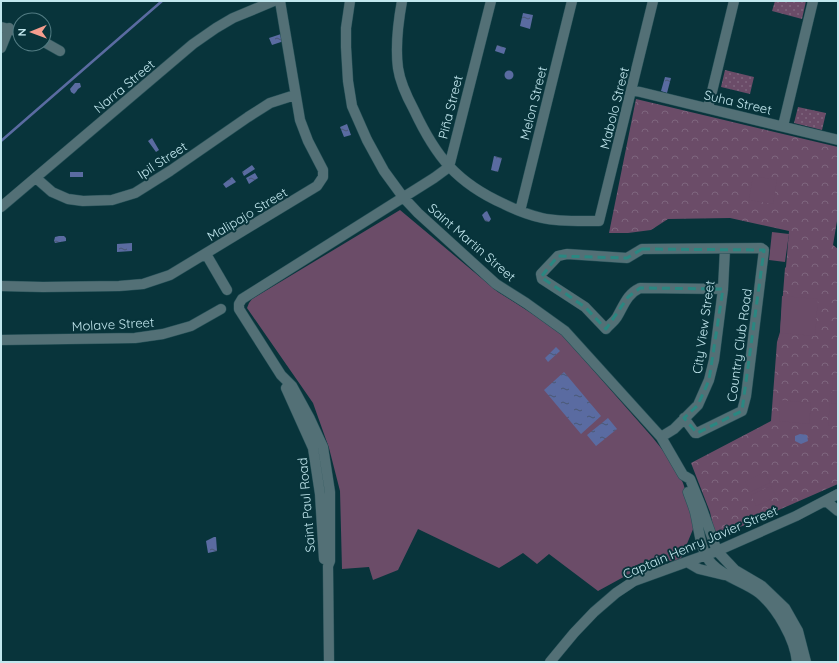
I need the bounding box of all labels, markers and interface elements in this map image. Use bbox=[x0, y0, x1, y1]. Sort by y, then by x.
north arrow bbox=[12, 12, 52, 52]
text: N bbox=[15, 28, 29, 36]
street label: Narra Street bbox=[90, 56, 158, 116]
street label: Melon Street bbox=[516, 64, 550, 142]
street label: Mabolo Street bbox=[596, 65, 632, 151]
street label: Piña Street bbox=[434, 74, 466, 140]
street label: Suha Street bbox=[703, 86, 773, 118]
street label: Ipil Street bbox=[134, 138, 190, 182]
street label: Malipajo Street bbox=[204, 184, 290, 244]
street label: Saint Martin Street bbox=[425, 200, 519, 284]
street label: City View Street bbox=[689, 279, 717, 375]
street label: Country Club Road bbox=[723, 287, 755, 403]
street label: Molave Street bbox=[71, 314, 155, 334]
street label: Saint Paul Road bbox=[294, 457, 318, 553]
street label: Captain Henry Javier Street bbox=[620, 502, 780, 582]

